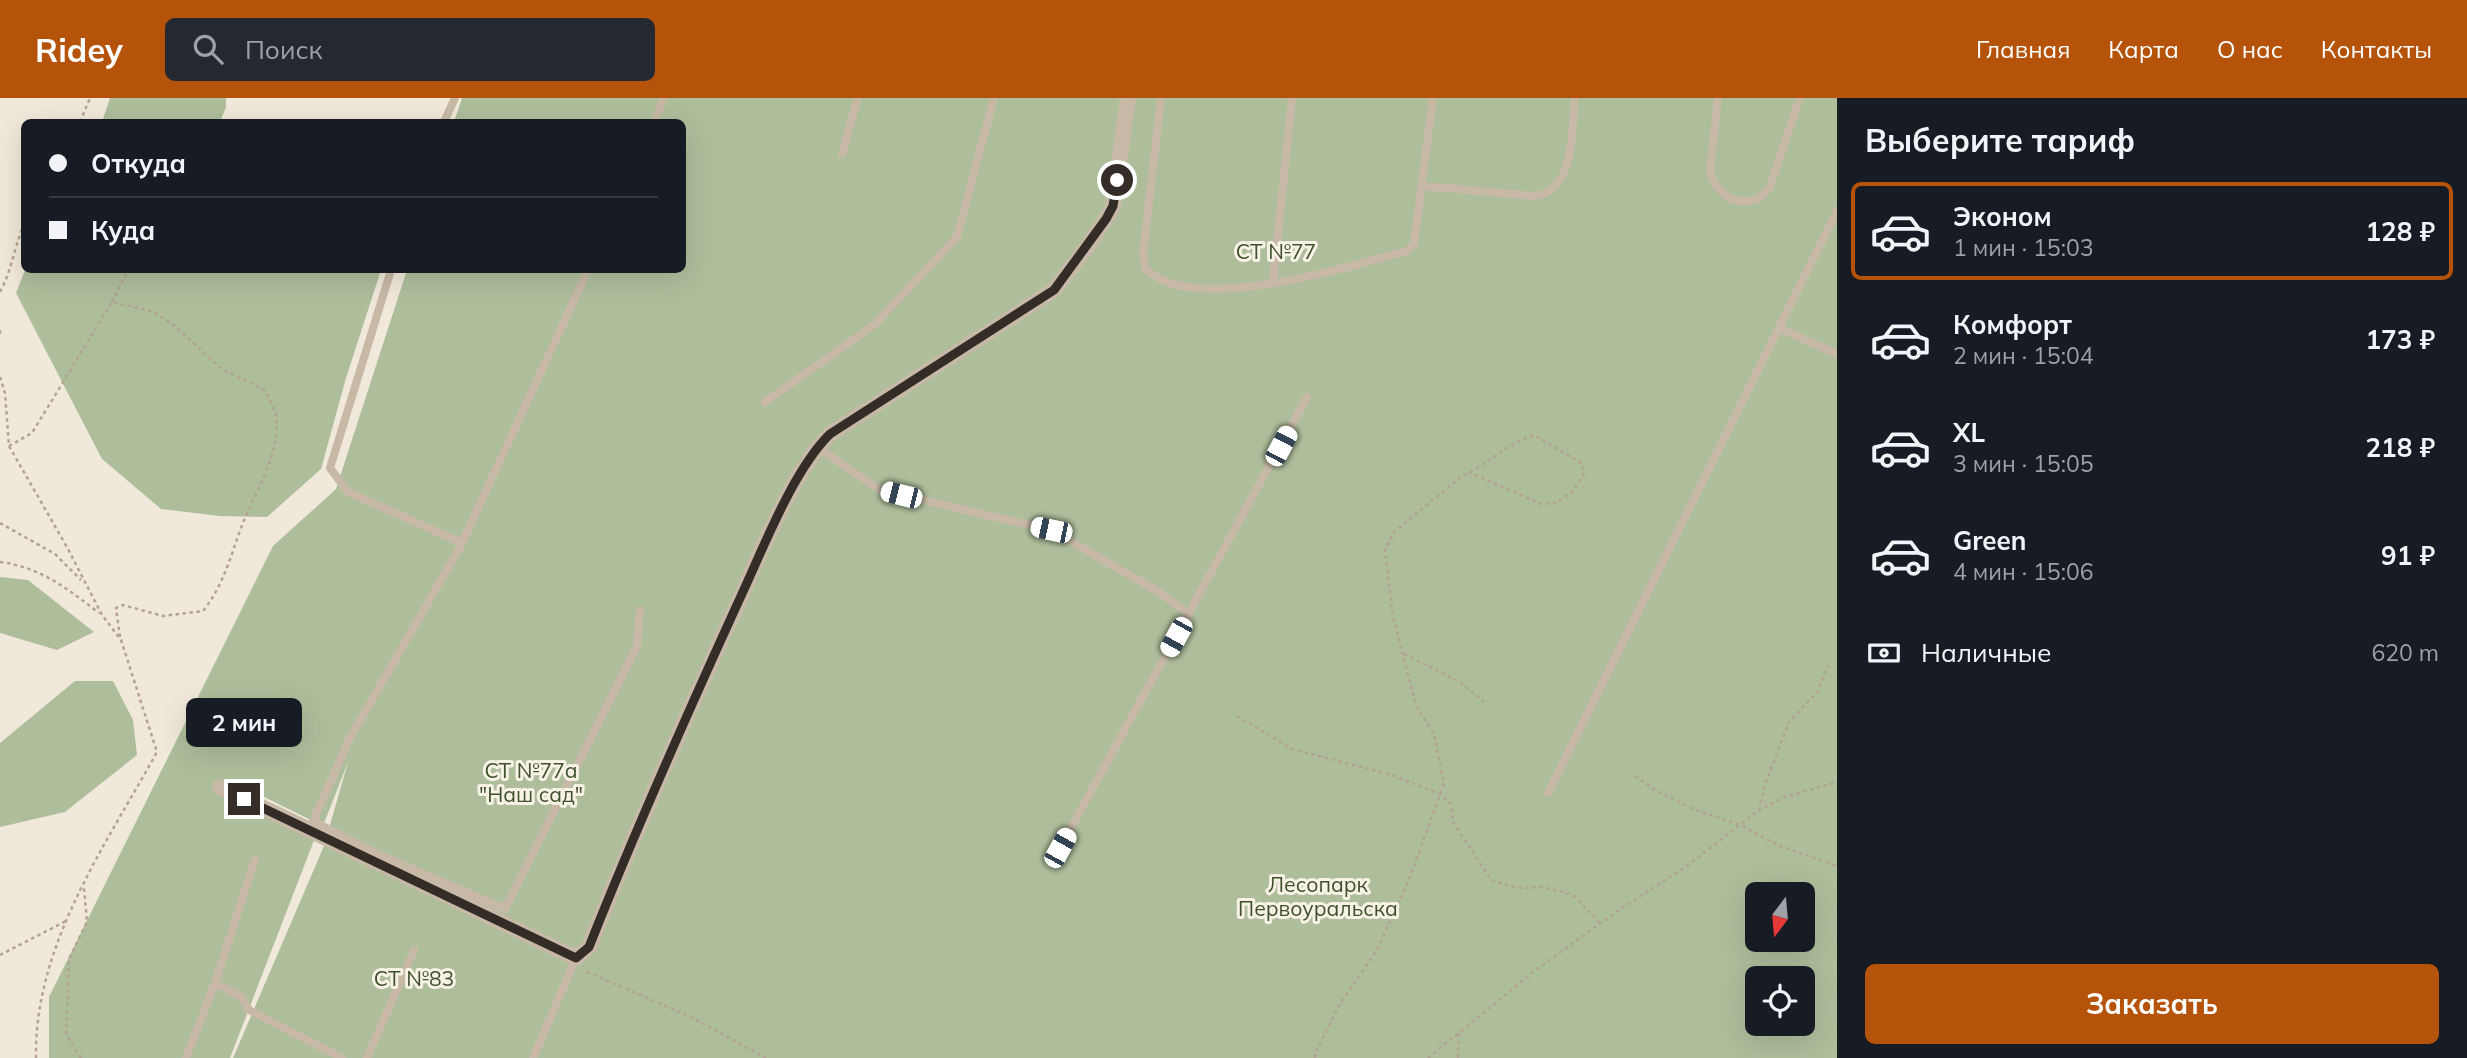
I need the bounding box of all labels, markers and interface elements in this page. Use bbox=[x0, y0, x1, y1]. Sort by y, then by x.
search box bbox=[165, 18, 655, 81]
text: Ridey bbox=[35, 29, 123, 70]
icon: search bbox=[189, 30, 227, 68]
text: Поиск bbox=[245, 33, 323, 66]
text: Главная bbox=[1976, 34, 2070, 64]
text: Карта bbox=[2108, 34, 2179, 64]
text: О нас bbox=[2217, 34, 2283, 64]
text: Контакты bbox=[2321, 34, 2432, 64]
text: Выберите тариф bbox=[1865, 120, 2135, 160]
text: Откуда bbox=[91, 147, 186, 180]
route start bbox=[1101, 164, 1133, 196]
icon: car bbox=[1869, 200, 1932, 263]
text: Эконом bbox=[1953, 200, 2052, 233]
text: Куда bbox=[91, 214, 155, 247]
text: 128 ₽ bbox=[2365, 215, 2435, 248]
text: 1 мин · 15:03 bbox=[1953, 233, 2093, 262]
park label: СТ №77 bbox=[1236, 238, 1316, 264]
icon: car bbox=[1869, 308, 1932, 371]
text: Комфорт bbox=[1953, 308, 2072, 341]
text: 173 ₽ bbox=[2365, 323, 2435, 356]
text: 2 мин · 15:04 bbox=[1953, 341, 2093, 370]
icon: car bbox=[1869, 416, 1932, 479]
text: XL bbox=[1953, 416, 1985, 449]
car bbox=[1262, 423, 1301, 469]
text: 218 ₽ bbox=[2365, 431, 2435, 464]
text: 3 мин · 15:05 bbox=[1953, 449, 2093, 478]
car bbox=[879, 480, 924, 510]
car bbox=[1029, 515, 1074, 545]
icon: car bbox=[1869, 524, 1932, 587]
text: Green bbox=[1953, 524, 2026, 557]
text: 91 ₽ bbox=[2381, 539, 2435, 572]
text: 4 мин · 15:06 bbox=[1953, 557, 2093, 586]
car bbox=[1157, 614, 1196, 660]
icon: cash bbox=[1865, 634, 1903, 672]
text: Наличные bbox=[1921, 636, 2051, 669]
text: 620 m bbox=[2371, 638, 2439, 667]
callout: 2 мин bbox=[186, 698, 302, 746]
text: 2 мин bbox=[212, 708, 276, 737]
park label: СТ №77а "Наш сад" bbox=[479, 757, 583, 807]
route end bbox=[228, 783, 260, 815]
car bbox=[1041, 825, 1080, 871]
park label: Лесопарк Первоуральска bbox=[1238, 871, 1398, 921]
north arrow bbox=[1745, 882, 1815, 952]
map controls bbox=[1745, 882, 1815, 1036]
button: Заказать bbox=[1865, 964, 2439, 1044]
park label: СТ №83 bbox=[374, 965, 454, 991]
button: locate bbox=[1745, 966, 1815, 1036]

